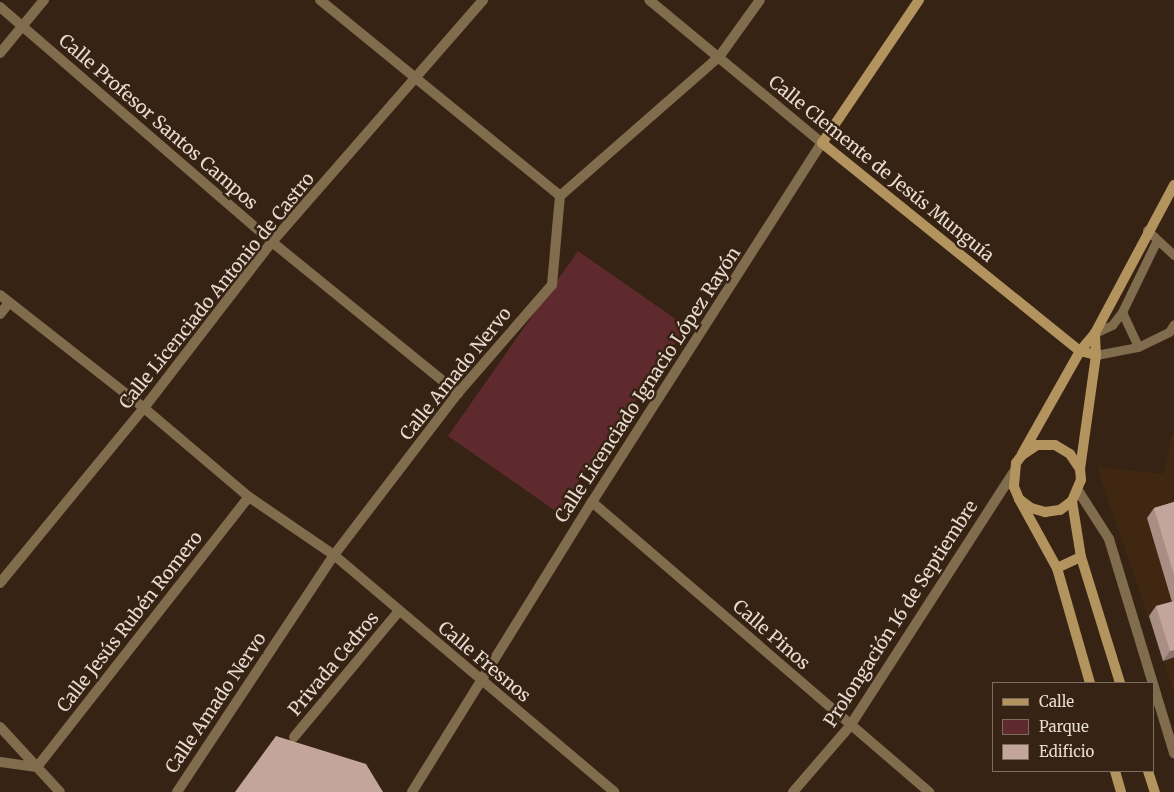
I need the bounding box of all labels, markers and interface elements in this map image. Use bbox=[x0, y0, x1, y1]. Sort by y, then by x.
street label: Calle Profesor Santos Campos bbox=[54, 30, 262, 214]
street label: Calle Clemente de Jesús Munguía bbox=[764, 71, 998, 267]
street label: Calle Licenciado Antonio de Castro bbox=[115, 168, 319, 414]
street label: Calle Licenciado Ignacio López Rayón bbox=[551, 243, 745, 527]
street label: Calle Amado Nervo bbox=[396, 303, 516, 445]
street label: Prolongación 16 de Septiembre bbox=[820, 497, 982, 731]
street label: Calle Jesús Rubén Romero bbox=[53, 527, 207, 717]
street label: Calle Pinos bbox=[728, 596, 814, 674]
street label: Privada Cedros bbox=[284, 608, 384, 720]
street label: Calle Fresnos bbox=[433, 617, 535, 707]
street label: Calle Amado Nervo bbox=[161, 629, 271, 777]
legend bbox=[992, 682, 1154, 772]
text: Calle bbox=[1039, 692, 1074, 711]
text: Parque bbox=[1039, 717, 1089, 736]
text: Edificio bbox=[1039, 742, 1094, 761]

